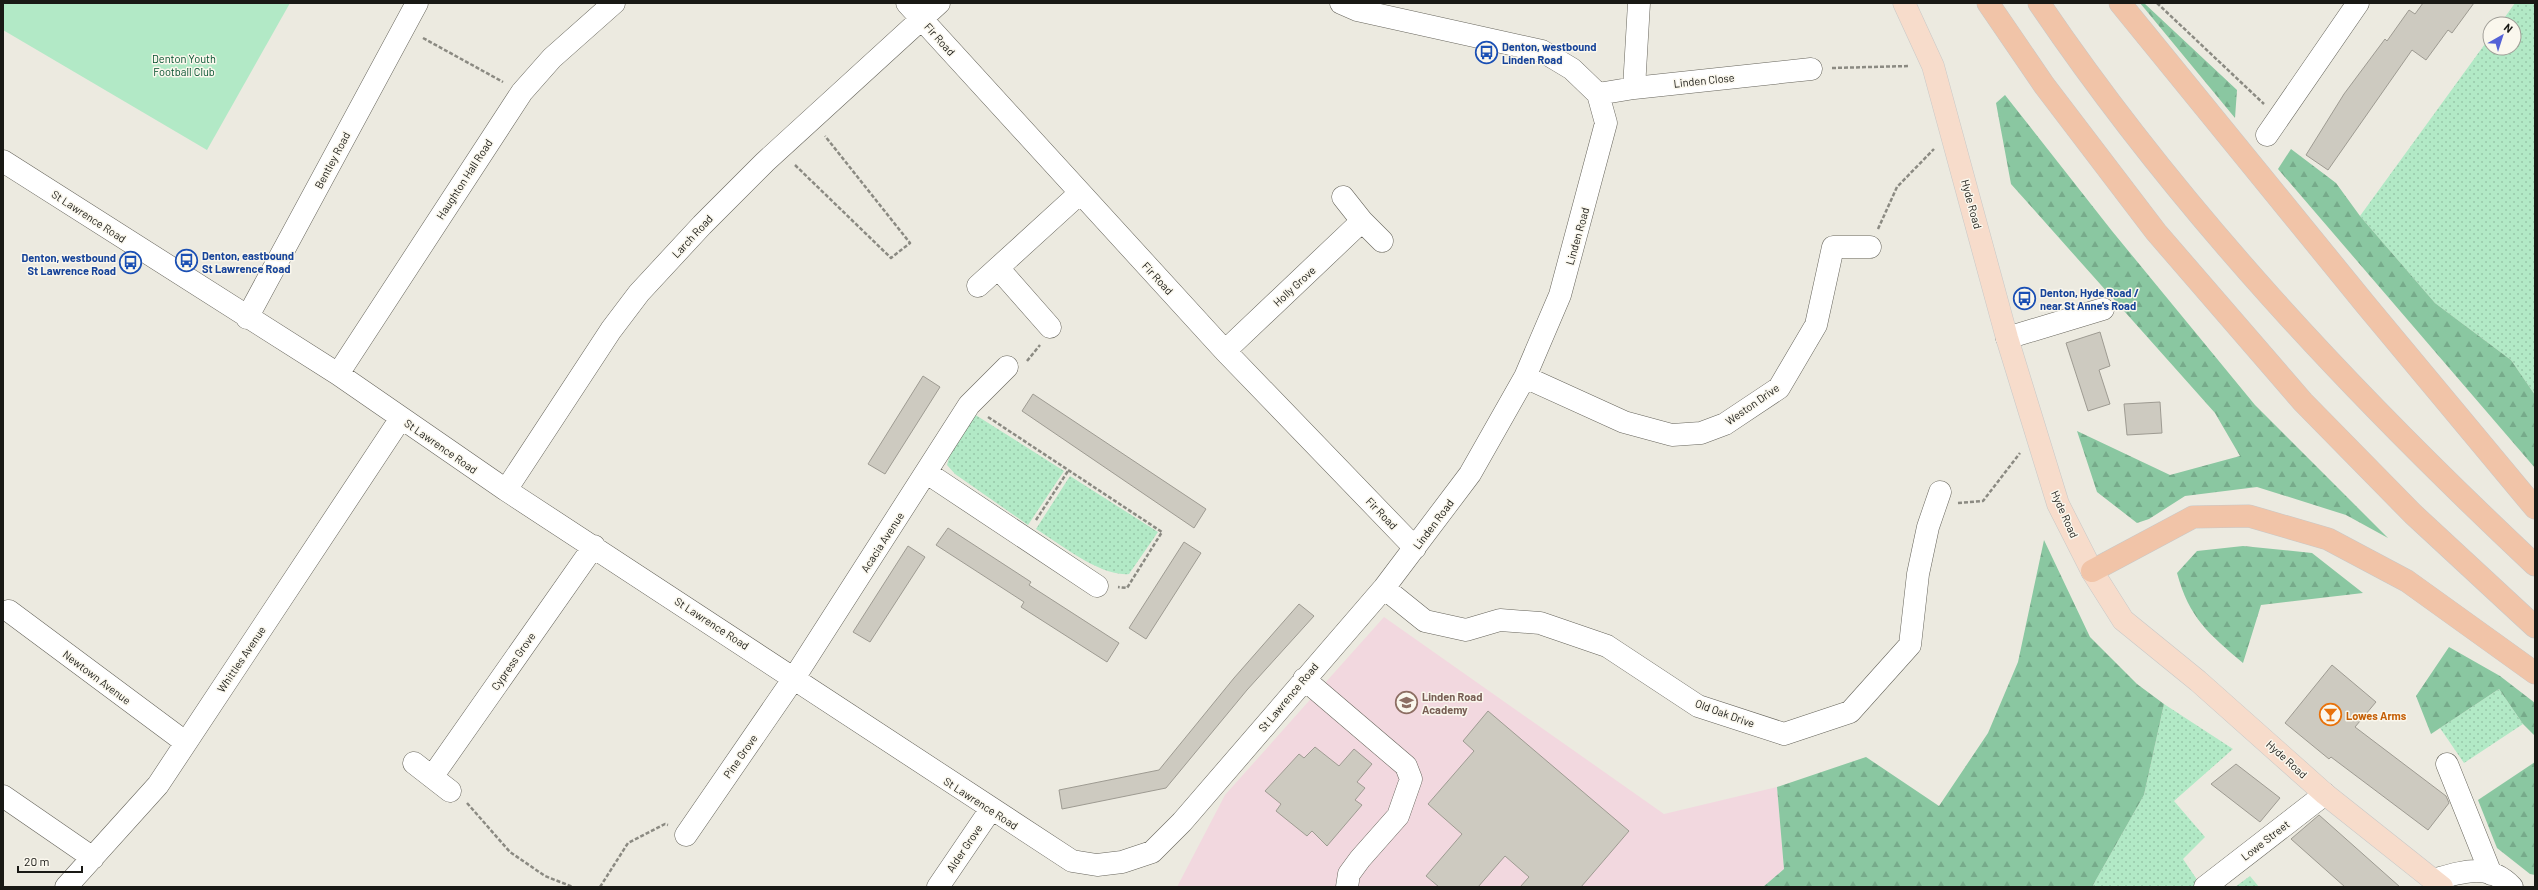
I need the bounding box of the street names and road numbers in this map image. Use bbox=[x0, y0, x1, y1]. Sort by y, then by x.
street label: Fir Road bbox=[922, 20, 958, 58]
street label: Linden Close bbox=[1673, 70, 1735, 90]
street label: Bentley Road bbox=[312, 129, 352, 191]
street label: Haughton Hall Road bbox=[433, 137, 495, 221]
street label: Hyde Road bbox=[1959, 178, 1985, 230]
street label: St Lawrence Road bbox=[49, 187, 129, 245]
street label: Linden Road bbox=[1563, 206, 1591, 266]
street label: Larch Road bbox=[669, 212, 715, 260]
street label: Fir Road bbox=[1140, 259, 1176, 297]
street label: Holly Grove bbox=[1270, 263, 1318, 309]
street label: Weston Drive bbox=[1723, 381, 1781, 427]
street label: St Lawrence Road bbox=[402, 416, 480, 476]
street label: Hyde Road bbox=[2049, 488, 2081, 540]
street label: Fir Road bbox=[1364, 494, 1400, 532]
street label: Linden Road bbox=[1410, 496, 1456, 552]
street label: Acacia Avenue bbox=[858, 509, 906, 575]
street label: St Lawrence Road bbox=[672, 594, 752, 652]
street label: Whittles Avenue bbox=[214, 623, 268, 695]
street label: Cypress Grove bbox=[488, 630, 538, 692]
street label: Newtown Avenue bbox=[60, 647, 134, 707]
street label: St Lawrence Road bbox=[1255, 660, 1321, 734]
street label: Old Oak Drive bbox=[1694, 696, 1757, 730]
street label: Pine Grove bbox=[720, 731, 760, 780]
street label: Hyde Road bbox=[2264, 737, 2310, 781]
street label: St Lawrence Road bbox=[941, 774, 1021, 832]
street label: Lowe Street bbox=[2238, 817, 2292, 863]
street label: Alder Grove bbox=[943, 822, 985, 874]

